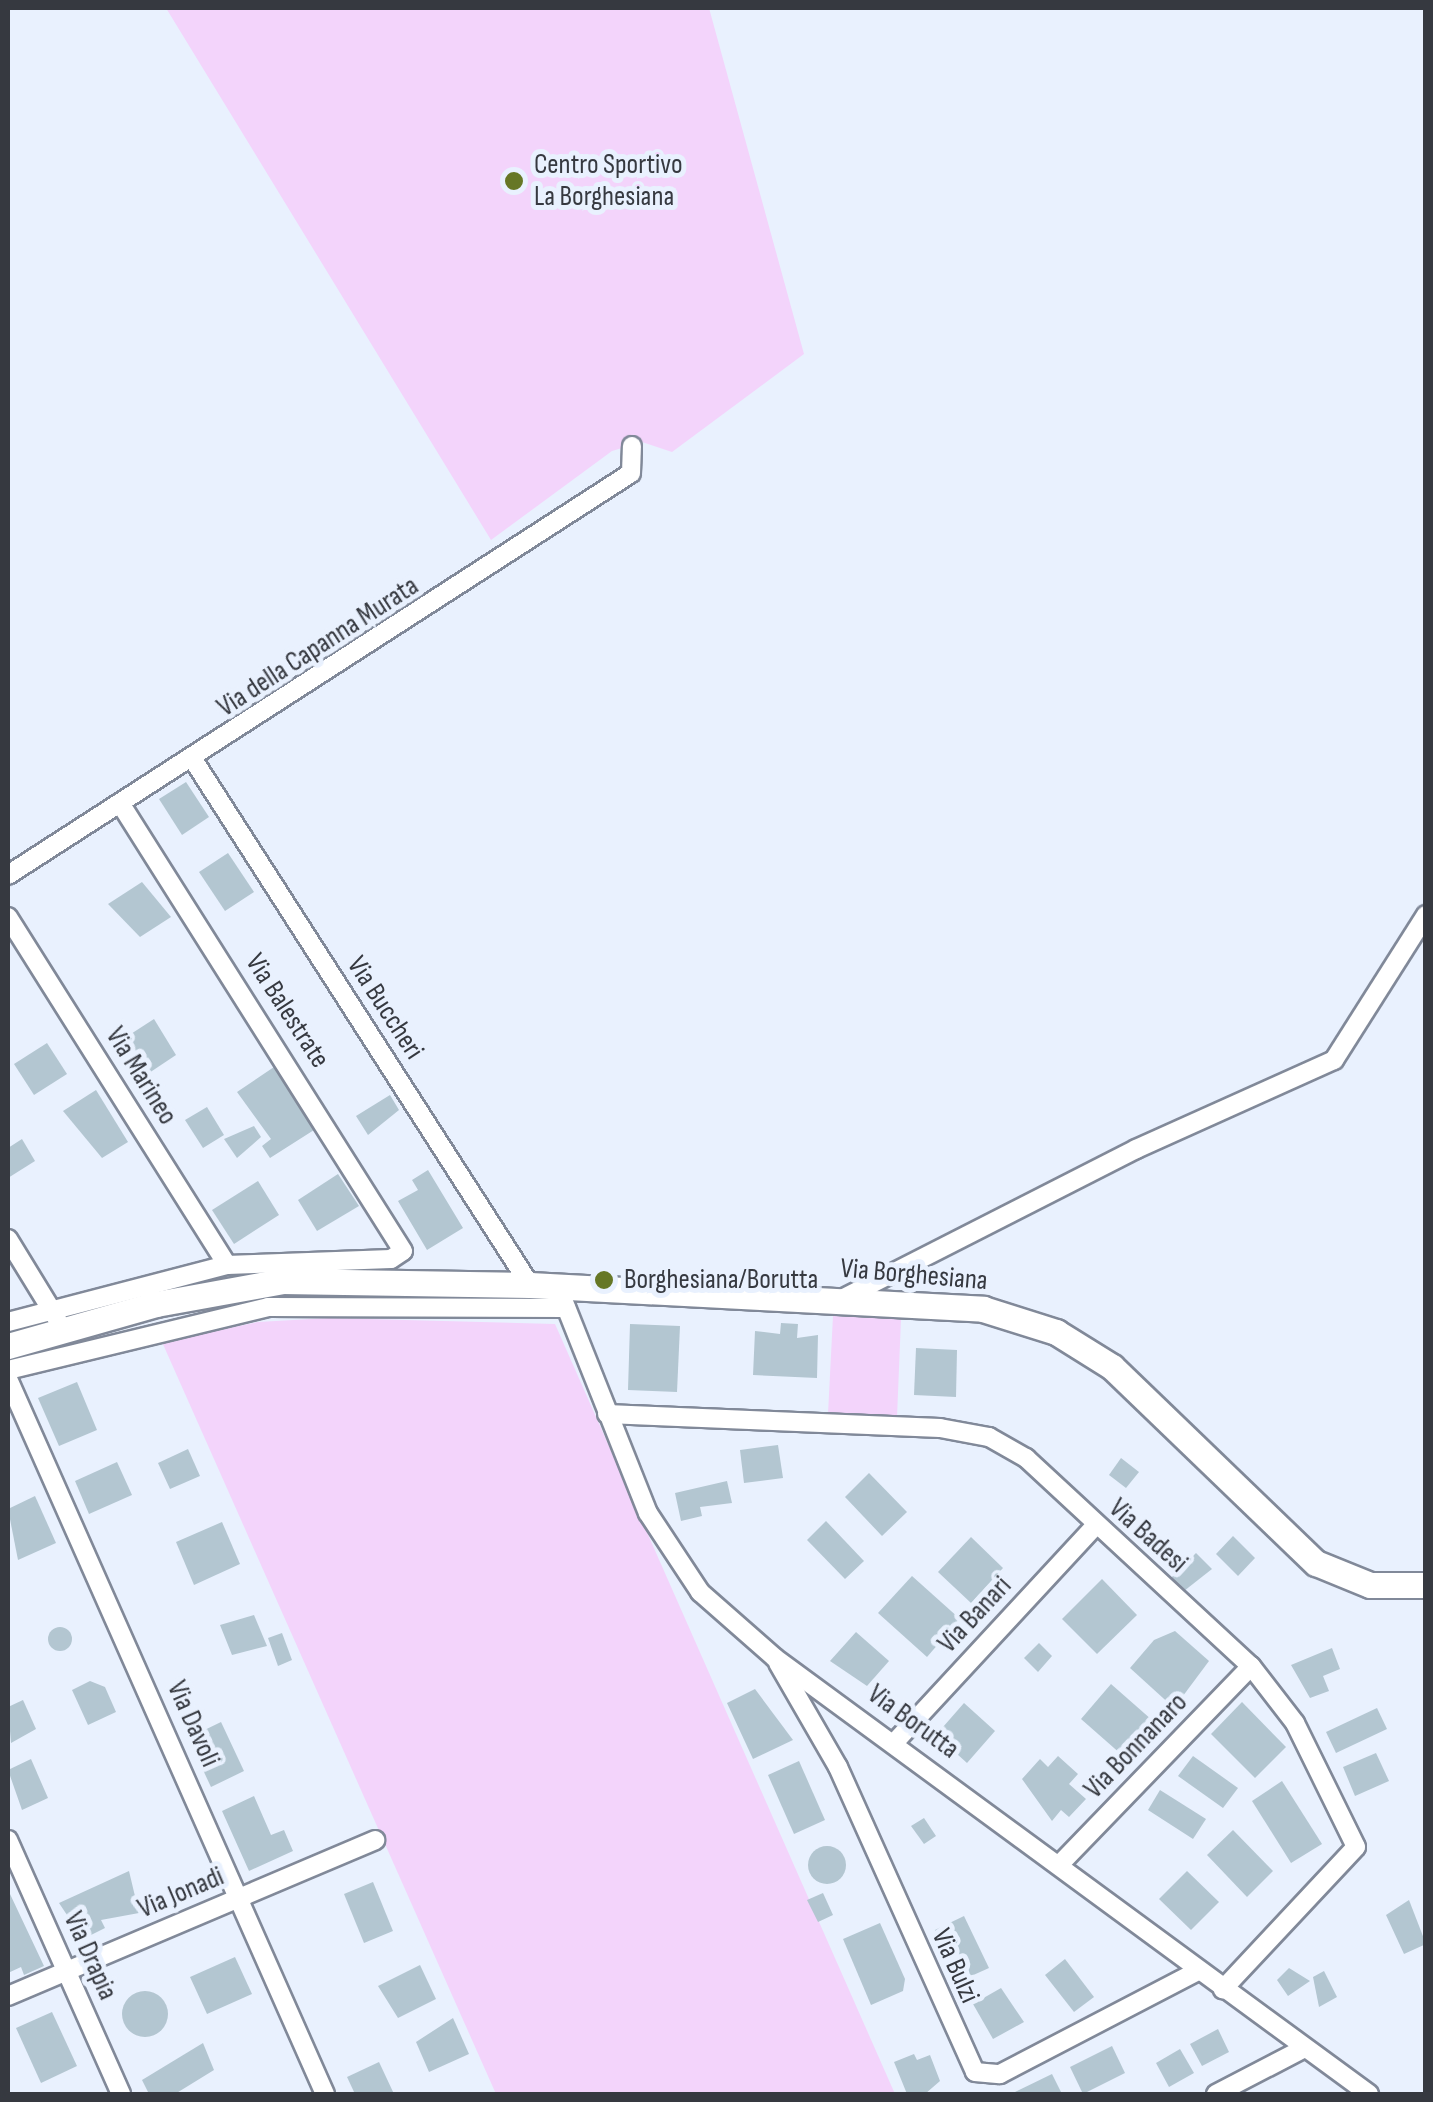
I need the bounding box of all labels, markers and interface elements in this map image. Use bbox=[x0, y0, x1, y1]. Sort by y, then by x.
place label: Centro Sportivo La Borghesiana bbox=[534, 148, 683, 214]
marker: Centro Sportivo La Borghesiana bbox=[503, 170, 525, 192]
street label: Via della Capanna Murata bbox=[211, 569, 425, 725]
street label: Via Balestrate bbox=[238, 948, 336, 1074]
street label: Via Buccheri bbox=[339, 950, 431, 1066]
street label: Via Marineo bbox=[98, 1021, 184, 1131]
street label: Via Borghesiana bbox=[839, 1252, 989, 1298]
place label: Borghesiana/Borutta bbox=[624, 1263, 818, 1297]
marker: Borghesiana/Borutta bbox=[593, 1269, 615, 1291]
street label: Via Badesi bbox=[1102, 1492, 1194, 1580]
street label: Via Banari bbox=[931, 1570, 1019, 1660]
street label: Via Davoli bbox=[159, 1676, 227, 1772]
street label: Via Borutta bbox=[861, 1678, 965, 1766]
street label: Via Bonnanaro bbox=[1077, 1686, 1195, 1806]
street label: Via Jonadi bbox=[133, 1860, 229, 1926]
street label: Via Drapia bbox=[56, 1907, 124, 2005]
street label: Via Bulzi bbox=[924, 1924, 986, 2008]

